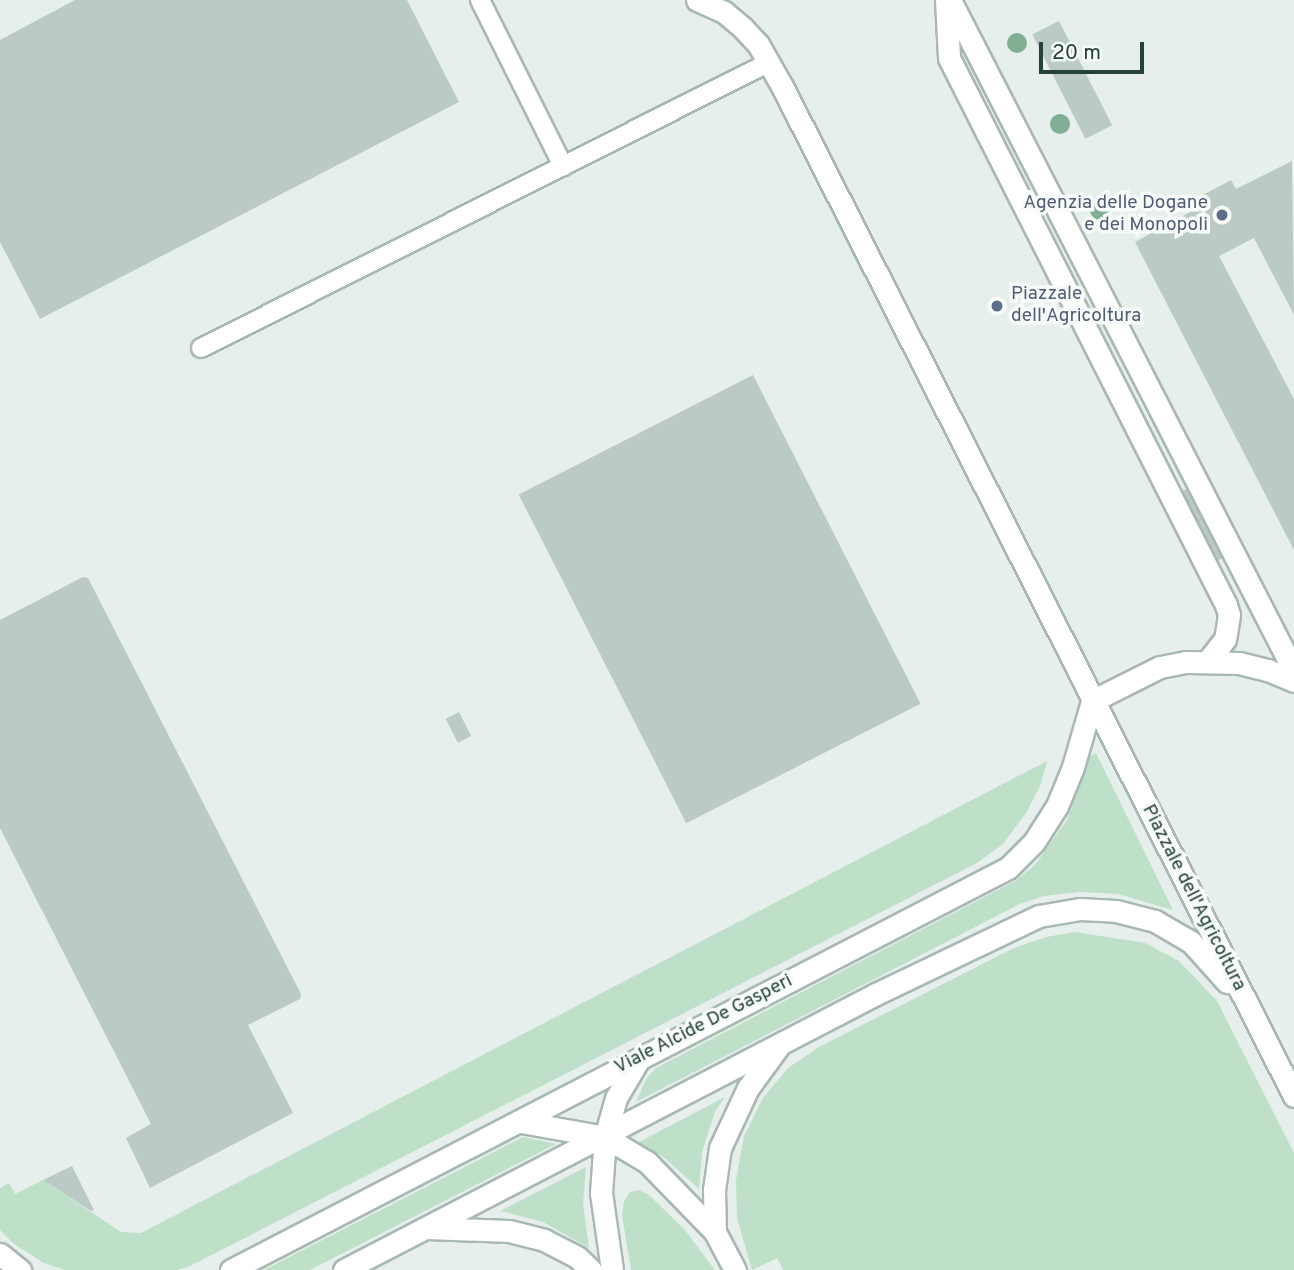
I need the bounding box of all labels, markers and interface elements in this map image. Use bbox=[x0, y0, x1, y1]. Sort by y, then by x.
scale bar bbox=[1042, 28, 1147, 72]
text: 20 m bbox=[1052, 40, 1101, 67]
place label: Agenzia delle Dogane e dei Monopoli bbox=[1023, 193, 1208, 237]
marker: Agenzia delle Dogane e dei Monopoli bbox=[1214, 207, 1230, 223]
place label: Piazzale dell'Agricoltura bbox=[1011, 284, 1141, 328]
marker: Piazzale dell'Agricoltura bbox=[989, 298, 1005, 314]
street label: Piazzale dell'Agricoltura bbox=[1136, 801, 1250, 995]
street label: Viale Alcide De Gasperi bbox=[611, 970, 797, 1080]

